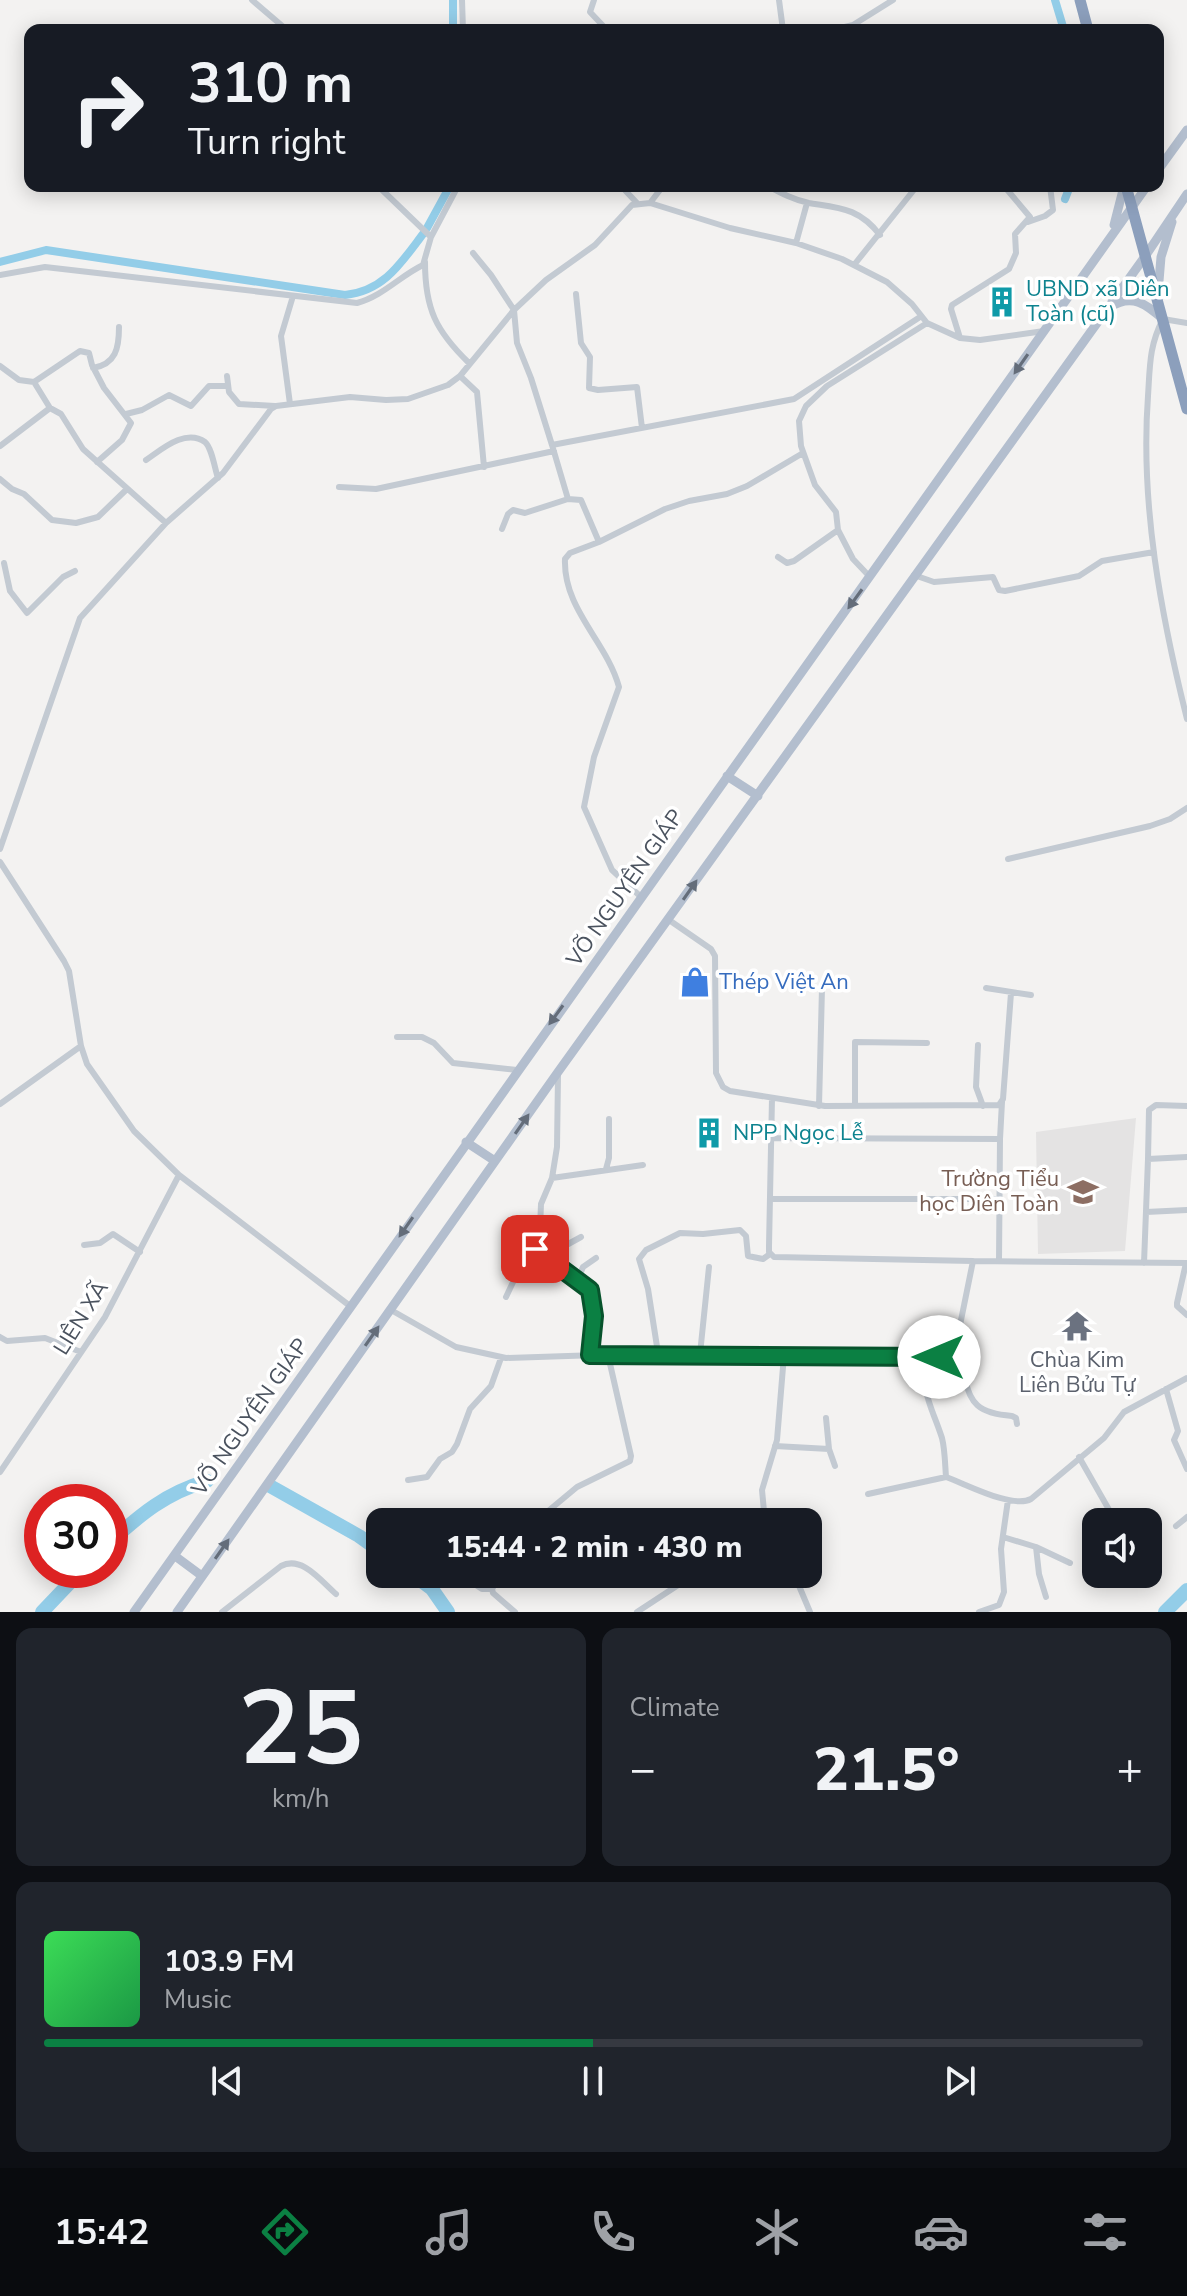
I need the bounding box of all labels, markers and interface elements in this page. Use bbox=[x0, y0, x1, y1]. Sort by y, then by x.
text: 310 m bbox=[188, 45, 353, 122]
icon: right bbox=[56, 56, 160, 160]
text: Turn right bbox=[188, 118, 345, 167]
place label: UBND xã Diên Toàn (cũ) bbox=[1026, 274, 1170, 329]
building icon: UBND xã Diên Toàn (cũ) bbox=[985, 285, 1019, 319]
one-way arrow bbox=[1014, 354, 1029, 375]
one-way arrow bbox=[847, 589, 863, 610]
street label: VÕ NGUYÊN GIÁP bbox=[559, 803, 690, 973]
one-way arrow bbox=[682, 879, 697, 900]
shop icon: Thép Việt An bbox=[678, 965, 712, 999]
place label: Thép Việt An bbox=[719, 967, 849, 997]
one-way arrow bbox=[549, 1005, 565, 1026]
one-way arrow bbox=[514, 1113, 529, 1134]
building icon: NPP Ngọc Lễ bbox=[692, 1116, 726, 1150]
place label: NPP Ngọc Lễ bbox=[733, 1118, 864, 1148]
place label: Trường Tiểu học Diên Toàn bbox=[919, 1164, 1059, 1219]
school or university icon: Trường Tiểu học Diên Toàn bbox=[1066, 1175, 1100, 1209]
pin bbox=[501, 1215, 569, 1283]
one-way arrow bbox=[398, 1217, 414, 1238]
icon: arrive bbox=[513, 1227, 557, 1271]
street label: LIÊN XÃ bbox=[46, 1275, 116, 1361]
temple icon: Chùa Kim Liên Bửu Tự bbox=[1060, 1309, 1094, 1343]
position arrow bbox=[897, 1315, 981, 1399]
one-way arrow bbox=[364, 1326, 379, 1347]
street label: VÕ NGUYÊN GIÁP bbox=[184, 1332, 315, 1502]
place label: Chùa Kim Liên Bửu Tự bbox=[1019, 1345, 1137, 1400]
speed limit sign: 30 bbox=[24, 1484, 128, 1588]
map controls bbox=[1082, 1508, 1162, 1588]
button: sound bbox=[1082, 1508, 1162, 1588]
text: 15:44 · 2 min · 430 m bbox=[446, 1527, 742, 1568]
one-way arrow bbox=[214, 1538, 229, 1559]
text: 25 bbox=[238, 1658, 363, 1800]
text: Climate bbox=[630, 1690, 720, 1725]
text: 21.5° bbox=[813, 1729, 960, 1811]
text: − bbox=[630, 1740, 656, 1800]
text: + bbox=[1117, 1740, 1143, 1800]
text: km/h bbox=[272, 1781, 329, 1816]
text: 103.9 FM bbox=[164, 1941, 294, 1982]
text: Music bbox=[164, 1982, 231, 2017]
icon: previous bbox=[205, 2059, 249, 2103]
icon: pause bbox=[571, 2059, 615, 2103]
icon: next bbox=[938, 2059, 982, 2103]
icon: directions bbox=[257, 2204, 313, 2260]
icon: music bbox=[421, 2204, 477, 2260]
icon: phone bbox=[585, 2204, 641, 2260]
icon: climate bbox=[749, 2204, 805, 2260]
icon: car bbox=[913, 2204, 969, 2260]
icon: filters bbox=[1077, 2204, 1133, 2260]
text: 15:42 bbox=[54, 2208, 149, 2257]

